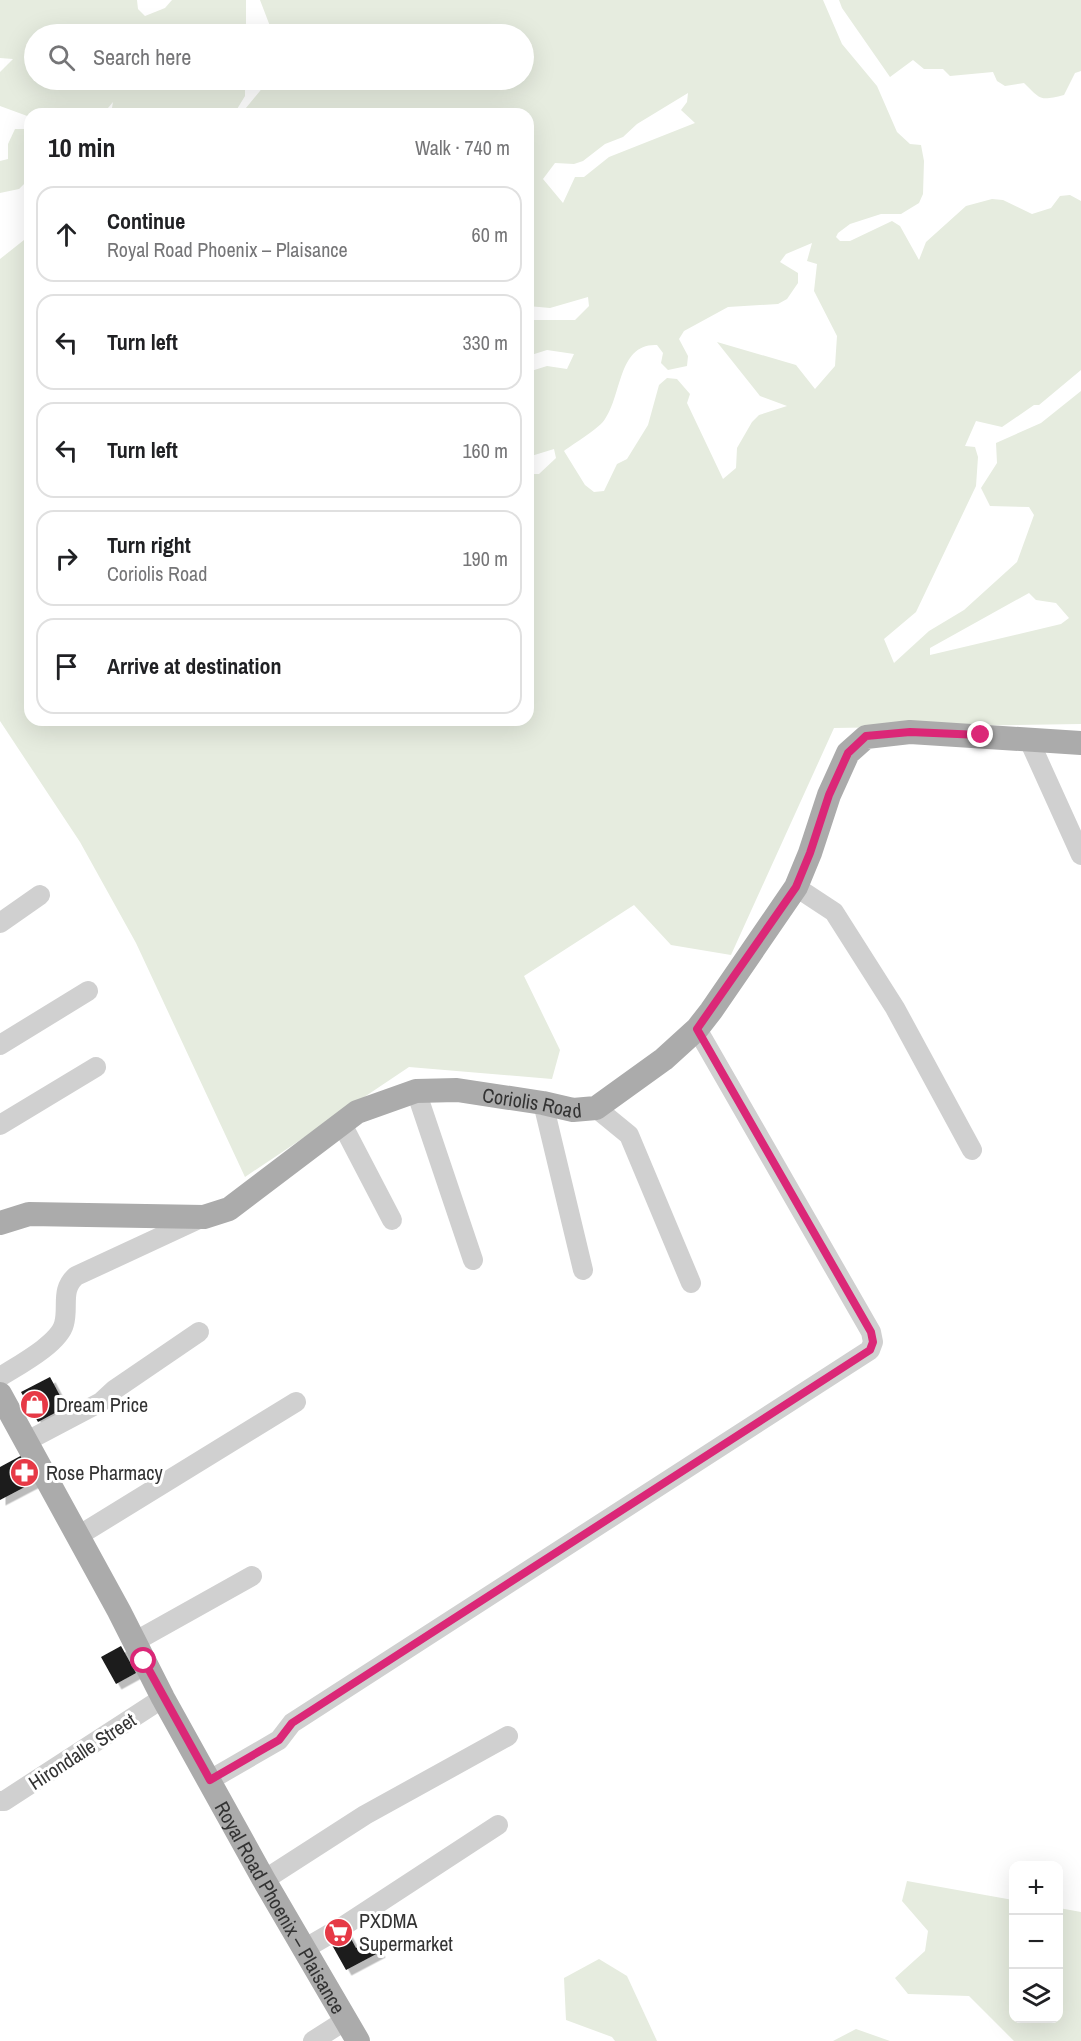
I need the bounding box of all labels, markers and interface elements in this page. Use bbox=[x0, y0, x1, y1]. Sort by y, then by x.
search box bbox=[24, 24, 534, 90]
icon: search bbox=[45, 41, 78, 74]
text: Search here bbox=[93, 42, 191, 72]
text: 10 min bbox=[48, 130, 116, 165]
text: Walk · 740 m bbox=[415, 134, 510, 161]
text: Continue bbox=[107, 206, 185, 236]
icon: ahead bbox=[50, 218, 83, 251]
text: 60 m bbox=[472, 221, 508, 248]
text: Royal Road Phoenix – Plaisance bbox=[107, 236, 348, 263]
icon: left bbox=[50, 326, 83, 359]
text: Turn left bbox=[107, 327, 178, 357]
text: 330 m bbox=[462, 329, 508, 356]
icon: left bbox=[50, 434, 83, 467]
text: Turn left bbox=[107, 435, 178, 465]
text: 160 m bbox=[462, 437, 508, 464]
text: Turn right bbox=[107, 530, 191, 560]
icon: right bbox=[50, 542, 83, 575]
text: 190 m bbox=[462, 545, 508, 572]
text: Coriolis Road bbox=[107, 560, 207, 587]
icon: arrive bbox=[50, 650, 83, 683]
text: Arrive at destination bbox=[107, 651, 281, 681]
route end bbox=[967, 721, 993, 747]
street label: Coriolis Road bbox=[481, 1081, 583, 1124]
shop icon: Dream Price bbox=[19, 1388, 51, 1420]
place label: Dream Price bbox=[56, 1391, 148, 1418]
pharmacy icon: Rose Pharmacy bbox=[9, 1456, 41, 1488]
place label: Rose Pharmacy bbox=[46, 1459, 163, 1486]
route start bbox=[130, 1647, 156, 1673]
street label: Hirondalle Street bbox=[23, 1706, 141, 1796]
street label: Royal Road Phoenix – Plaisance bbox=[209, 1796, 352, 2018]
map controls bbox=[1009, 1861, 1063, 2023]
button: + bbox=[1009, 1861, 1063, 1915]
place label: PXDMA Supermarket bbox=[359, 1907, 453, 1957]
button: − bbox=[1009, 1915, 1063, 1969]
supermarket icon: PXDMA Supermarket bbox=[322, 1916, 354, 1948]
button: layers bbox=[1009, 1969, 1063, 2023]

